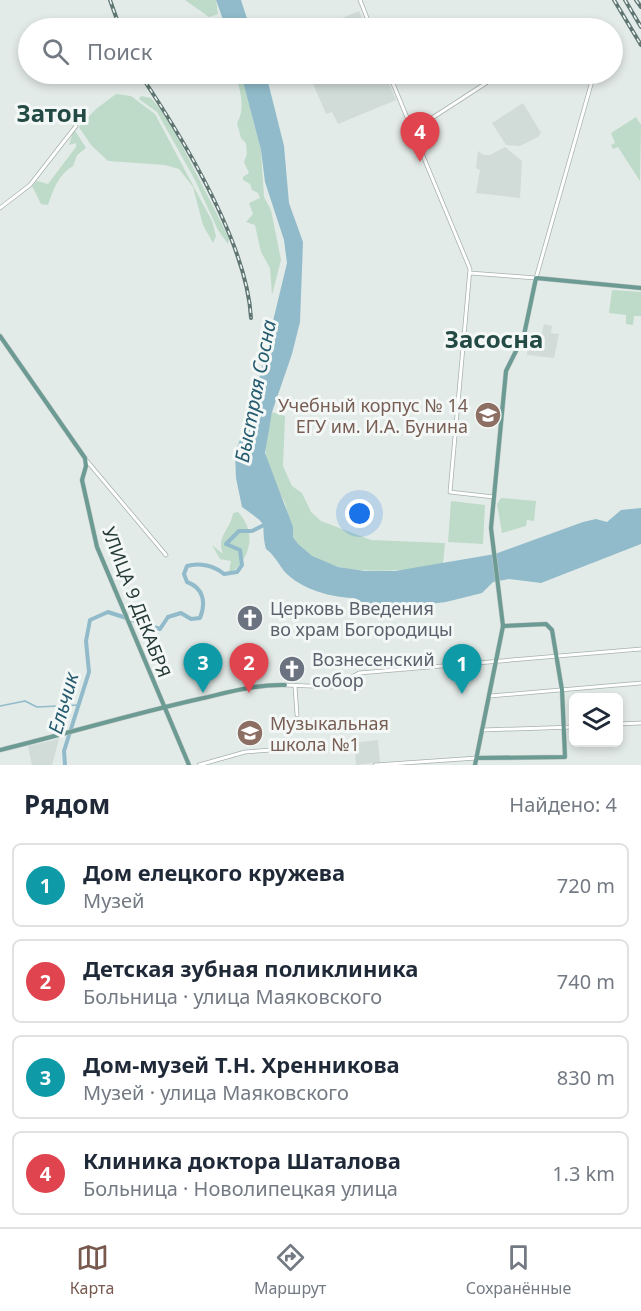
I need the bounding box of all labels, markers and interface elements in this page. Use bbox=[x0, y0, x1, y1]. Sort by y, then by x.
search box bbox=[18, 18, 623, 84]
icon: search bbox=[39, 35, 72, 68]
text: Поиск bbox=[87, 36, 152, 66]
district label: Затон bbox=[17, 96, 87, 129]
pin: 4 bbox=[400, 112, 440, 162]
water label: Быстрая Сосна bbox=[228, 317, 282, 465]
district label: Засосна bbox=[445, 322, 543, 355]
place label: Учебный корпус № 14 ЕГУ им. И.А. Бунина bbox=[278, 393, 468, 438]
school or university icon: Учебный корпус № 14 ЕГУ им. И.А. Бунина bbox=[473, 400, 503, 430]
your location bbox=[345, 499, 374, 528]
street label: УЛИЦА 9 ДЕКАБРЯ bbox=[97, 523, 177, 681]
place label: Церковь Введения во храм Богородицы bbox=[270, 596, 453, 641]
church icon: Церковь Введения во храм Богородицы bbox=[235, 603, 265, 633]
pin: 3 bbox=[184, 644, 222, 693]
pin: 2 bbox=[230, 644, 268, 693]
pin: 1 bbox=[442, 644, 482, 694]
place label: Вознесенский собор bbox=[312, 647, 435, 692]
church icon: Вознесенский собор bbox=[277, 654, 307, 684]
water label: Ельчик bbox=[41, 668, 85, 737]
map controls bbox=[569, 693, 623, 747]
button: layers bbox=[569, 693, 623, 747]
place label: Музыкальная школа №1 bbox=[270, 711, 389, 756]
school or university icon: Музыкальная школа №1 bbox=[235, 718, 265, 748]
text: Рядом bbox=[24, 786, 110, 822]
text: Найдено: 4 bbox=[509, 791, 617, 818]
text: Дом елецкого кружева bbox=[83, 857, 345, 887]
text: 1 bbox=[40, 872, 51, 899]
text: 720 m bbox=[557, 872, 615, 899]
text: Музей bbox=[83, 887, 145, 914]
text: Детская зубная поликлиника bbox=[83, 953, 418, 983]
text: 2 bbox=[40, 968, 51, 995]
text: 740 m bbox=[557, 968, 615, 995]
text: Больница · улица Маяковского bbox=[83, 983, 382, 1010]
text: Дом-музей Т.Н. Хренникова bbox=[83, 1049, 400, 1079]
text: 3 bbox=[40, 1064, 51, 1091]
text: 830 m bbox=[557, 1064, 615, 1091]
text: Музей · улица Маяковского bbox=[83, 1079, 349, 1106]
text: Клиника доктора Шаталова bbox=[83, 1145, 401, 1175]
text: 4 bbox=[40, 1160, 51, 1187]
text: 1.3 km bbox=[552, 1160, 615, 1187]
text: Больница · Новолипецкая улица bbox=[83, 1175, 398, 1202]
tab: Карта bbox=[70, 1241, 114, 1299]
tab: Маршрут bbox=[254, 1241, 326, 1299]
tab: Сохранённые bbox=[466, 1241, 571, 1299]

